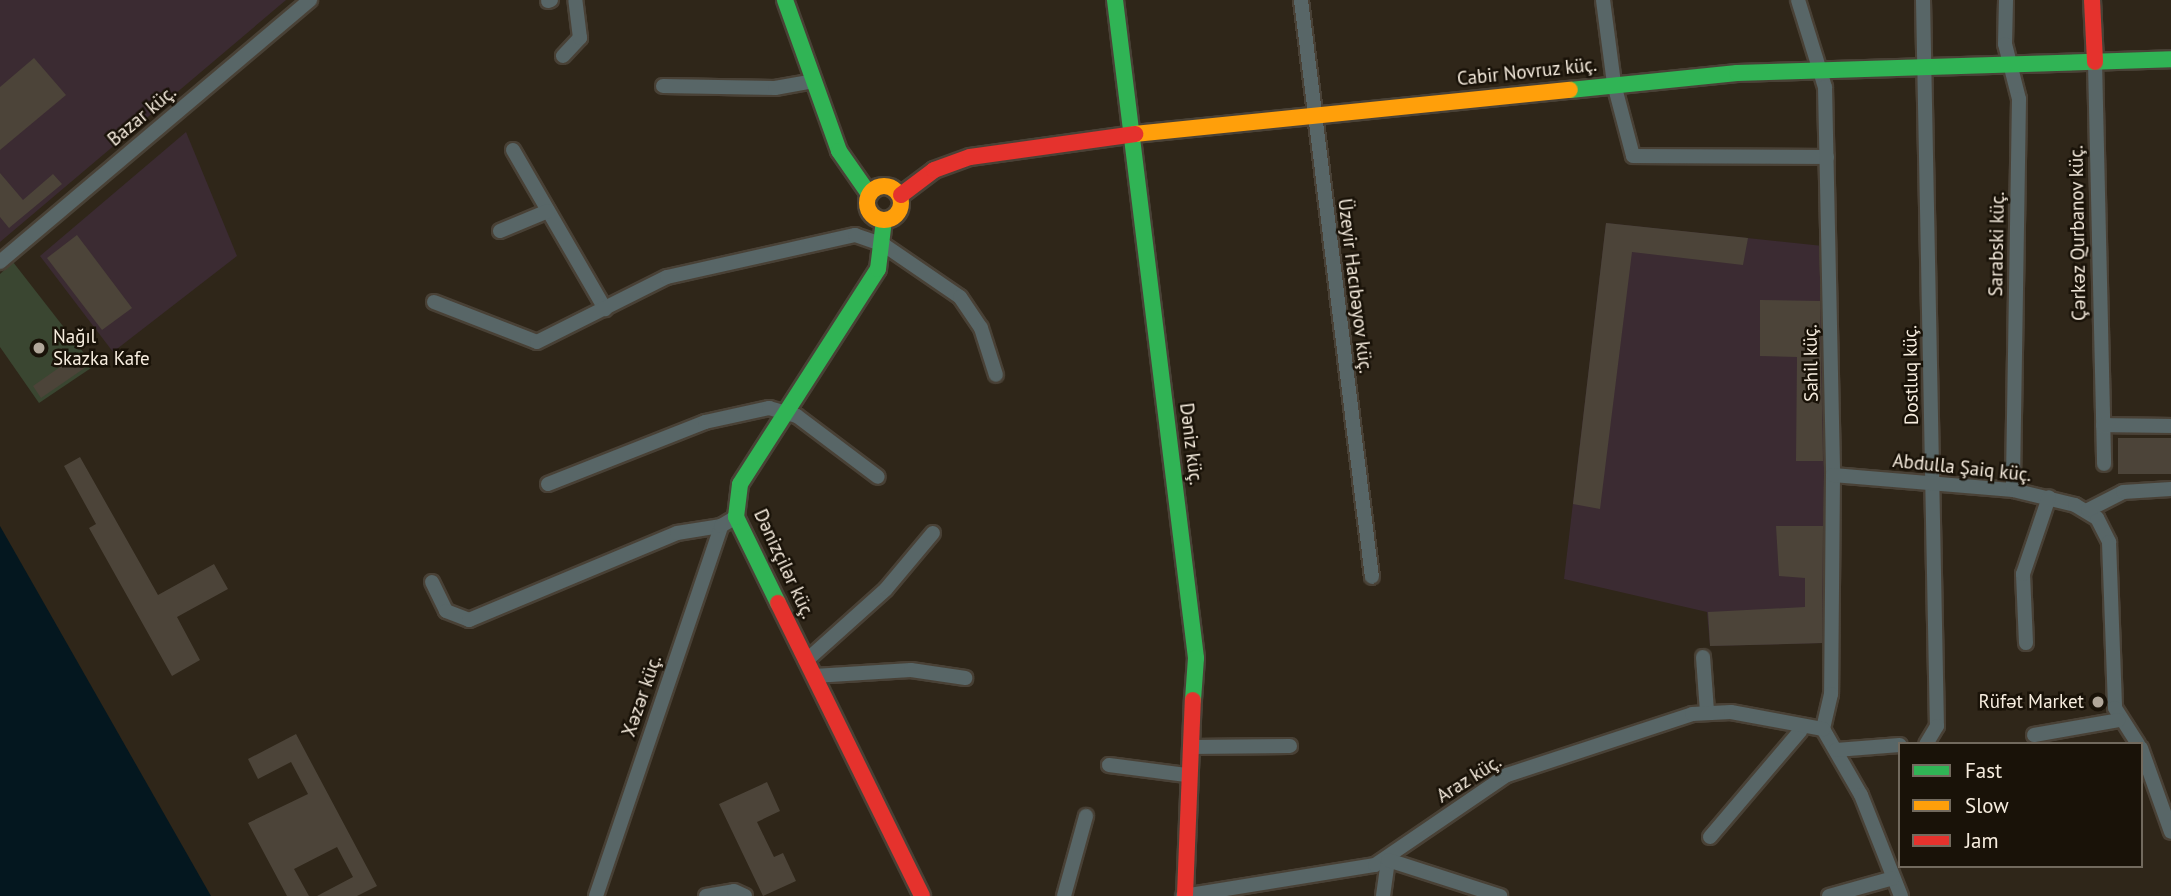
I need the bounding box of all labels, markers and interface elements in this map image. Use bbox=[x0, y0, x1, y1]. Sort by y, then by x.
street label: Cabir Novruz küç. bbox=[1456, 53, 1598, 91]
street label: Bazar küç. bbox=[103, 81, 181, 151]
street label: Çərkəz Qurbanov küç. bbox=[2065, 144, 2091, 322]
street label: Sarabski küç. bbox=[1985, 191, 2009, 297]
street label: Üzeyir Hacıbəyov küç. bbox=[1333, 197, 1377, 375]
street label: Sahil küç. bbox=[1799, 324, 1823, 402]
street label: Dostluq küç. bbox=[1899, 325, 1923, 425]
place label: Nağıl Skazka Kafe bbox=[53, 326, 150, 370]
marker: Nağıl Skazka Kafe bbox=[31, 340, 47, 356]
street label: Dәniz küç. bbox=[1175, 401, 1207, 487]
street label: Abdulla Şaiq küç. bbox=[1892, 449, 2032, 487]
street label: Dәnizçilәr küç. bbox=[749, 506, 819, 622]
street label: Xəzər küç. bbox=[617, 652, 667, 740]
place label: Rüfət Market bbox=[1979, 691, 2084, 713]
marker: Rüfət Market bbox=[2090, 694, 2106, 710]
legend bbox=[1898, 742, 2143, 868]
street label: Araz küç. bbox=[1432, 750, 1506, 808]
text: Fast bbox=[1965, 757, 2002, 784]
text: Slow bbox=[1965, 792, 2009, 819]
text: Jam bbox=[1965, 827, 1999, 854]

